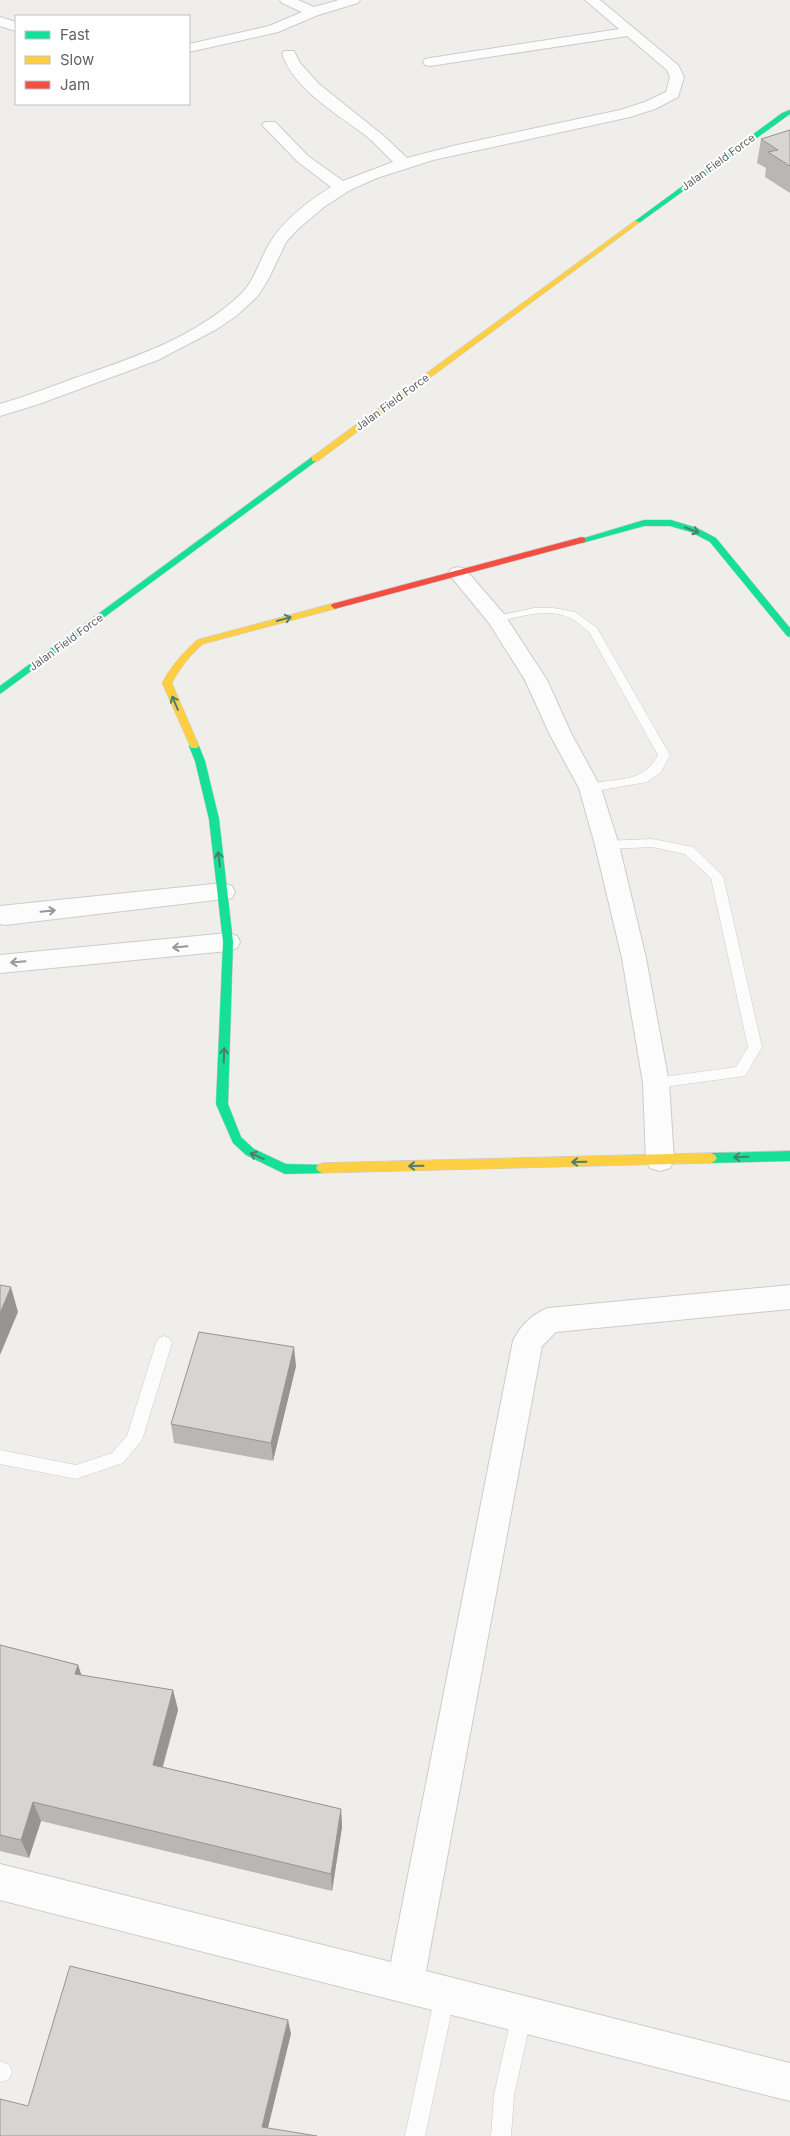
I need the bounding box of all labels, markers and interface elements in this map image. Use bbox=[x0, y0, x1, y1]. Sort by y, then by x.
legend bbox=[15, 15, 190, 105]
text: Fast bbox=[60, 25, 90, 44]
text: Slow bbox=[60, 50, 94, 69]
text: Jam bbox=[60, 75, 90, 94]
street label: Jalan Field Force bbox=[678, 130, 758, 194]
street label: Jalan Field Force bbox=[352, 370, 432, 434]
one-way arrow bbox=[684, 526, 699, 535]
street label: Jalan Field Force bbox=[26, 610, 106, 674]
one-way arrow bbox=[276, 614, 292, 624]
one-way arrow bbox=[170, 696, 180, 711]
one-way arrow bbox=[214, 851, 224, 867]
one-way arrow bbox=[40, 906, 56, 916]
one-way arrow bbox=[172, 942, 188, 951]
one-way arrow bbox=[10, 957, 26, 967]
one-way arrow bbox=[219, 1048, 229, 1064]
one-way arrow bbox=[250, 1151, 265, 1161]
one-way arrow bbox=[734, 1153, 750, 1162]
one-way arrow bbox=[571, 1157, 588, 1167]
one-way arrow bbox=[409, 1161, 425, 1171]

